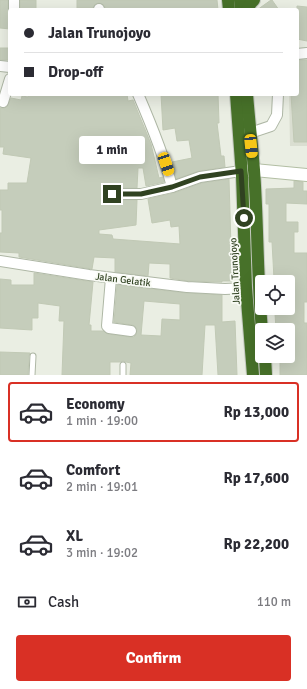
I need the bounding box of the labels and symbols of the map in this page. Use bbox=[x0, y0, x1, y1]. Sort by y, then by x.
car bbox=[244, 133, 258, 159]
callout: 1 min bbox=[79, 136, 145, 164]
car bbox=[156, 151, 176, 177]
route end bbox=[103, 185, 121, 203]
route start bbox=[235, 209, 253, 227]
street label: Jalan Trunojoyo bbox=[227, 237, 243, 305]
street label: Jalan Gelatik bbox=[95, 271, 151, 289]

